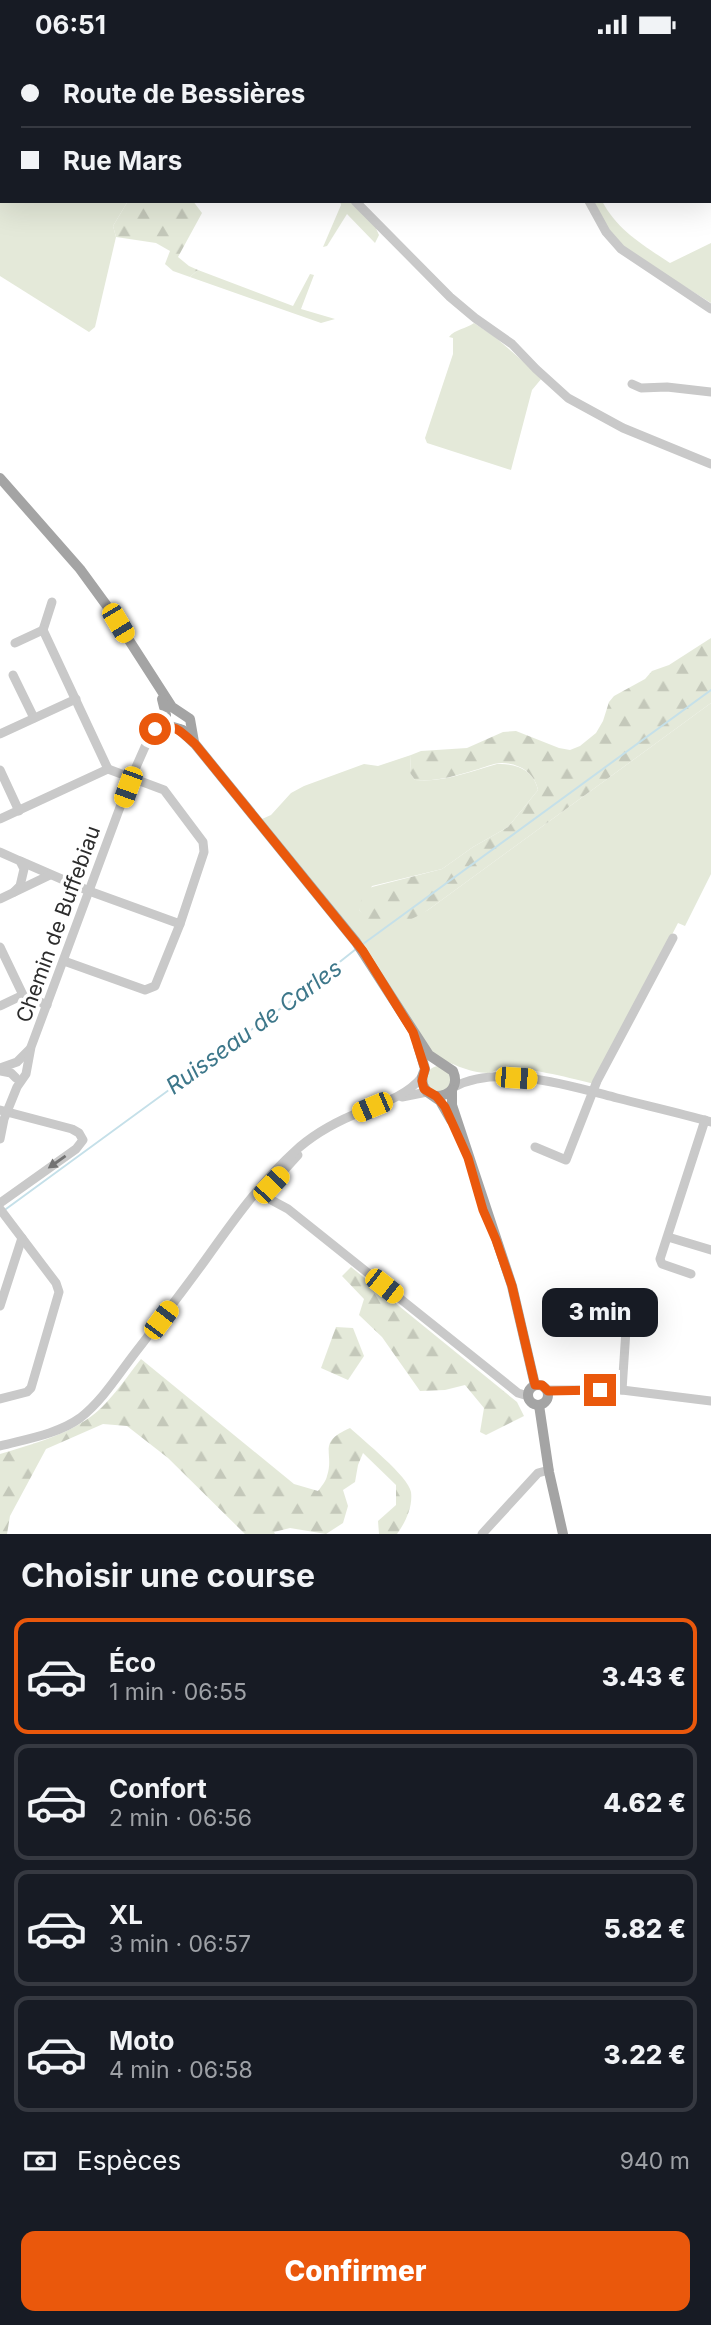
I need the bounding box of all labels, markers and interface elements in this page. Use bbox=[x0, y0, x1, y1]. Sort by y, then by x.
text: 06:51 bbox=[35, 9, 106, 40]
text: Route de Bessières bbox=[63, 78, 305, 109]
text: Rue Mars bbox=[63, 145, 182, 176]
car bbox=[99, 600, 138, 646]
route start bbox=[139, 713, 171, 745]
car bbox=[111, 764, 146, 810]
street label: Chemin de Buffebiau bbox=[11, 822, 105, 1026]
water label: Ruisseau de Carles bbox=[161, 954, 347, 1100]
car bbox=[495, 1066, 538, 1090]
car bbox=[349, 1089, 396, 1125]
one-way arrow bbox=[48, 1155, 66, 1169]
car bbox=[249, 1162, 294, 1208]
car bbox=[361, 1265, 408, 1307]
callout: 3 min bbox=[542, 1289, 658, 1337]
car bbox=[140, 1297, 183, 1343]
text: 3 min bbox=[569, 1298, 631, 1326]
route end bbox=[584, 1374, 616, 1406]
text: Choisir une course bbox=[21, 1556, 315, 1595]
icon: car bbox=[25, 1645, 88, 1708]
text: Éco bbox=[109, 1647, 156, 1678]
text: 3.43 € bbox=[602, 1661, 686, 1692]
text: 1 min · 06:55 bbox=[109, 1678, 247, 1706]
icon: car bbox=[25, 1771, 88, 1834]
text: Confort bbox=[109, 1773, 207, 1804]
text: 4.62 € bbox=[603, 1787, 686, 1818]
text: 2 min · 06:56 bbox=[109, 1804, 252, 1832]
icon: car bbox=[25, 1897, 88, 1960]
text: XL bbox=[109, 1899, 143, 1930]
text: 5.82 € bbox=[604, 1913, 686, 1944]
text: 3 min · 06:57 bbox=[109, 1930, 251, 1958]
icon: car bbox=[25, 2023, 88, 2086]
text: Moto bbox=[109, 2025, 174, 2056]
text: 3.22 € bbox=[603, 2039, 686, 2070]
text: 4 min · 06:58 bbox=[109, 2056, 253, 2084]
icon: cash bbox=[21, 2142, 59, 2180]
text: Espèces bbox=[77, 2145, 181, 2176]
text: 940 m bbox=[620, 2147, 690, 2175]
button: Confirmer bbox=[21, 2231, 690, 2311]

